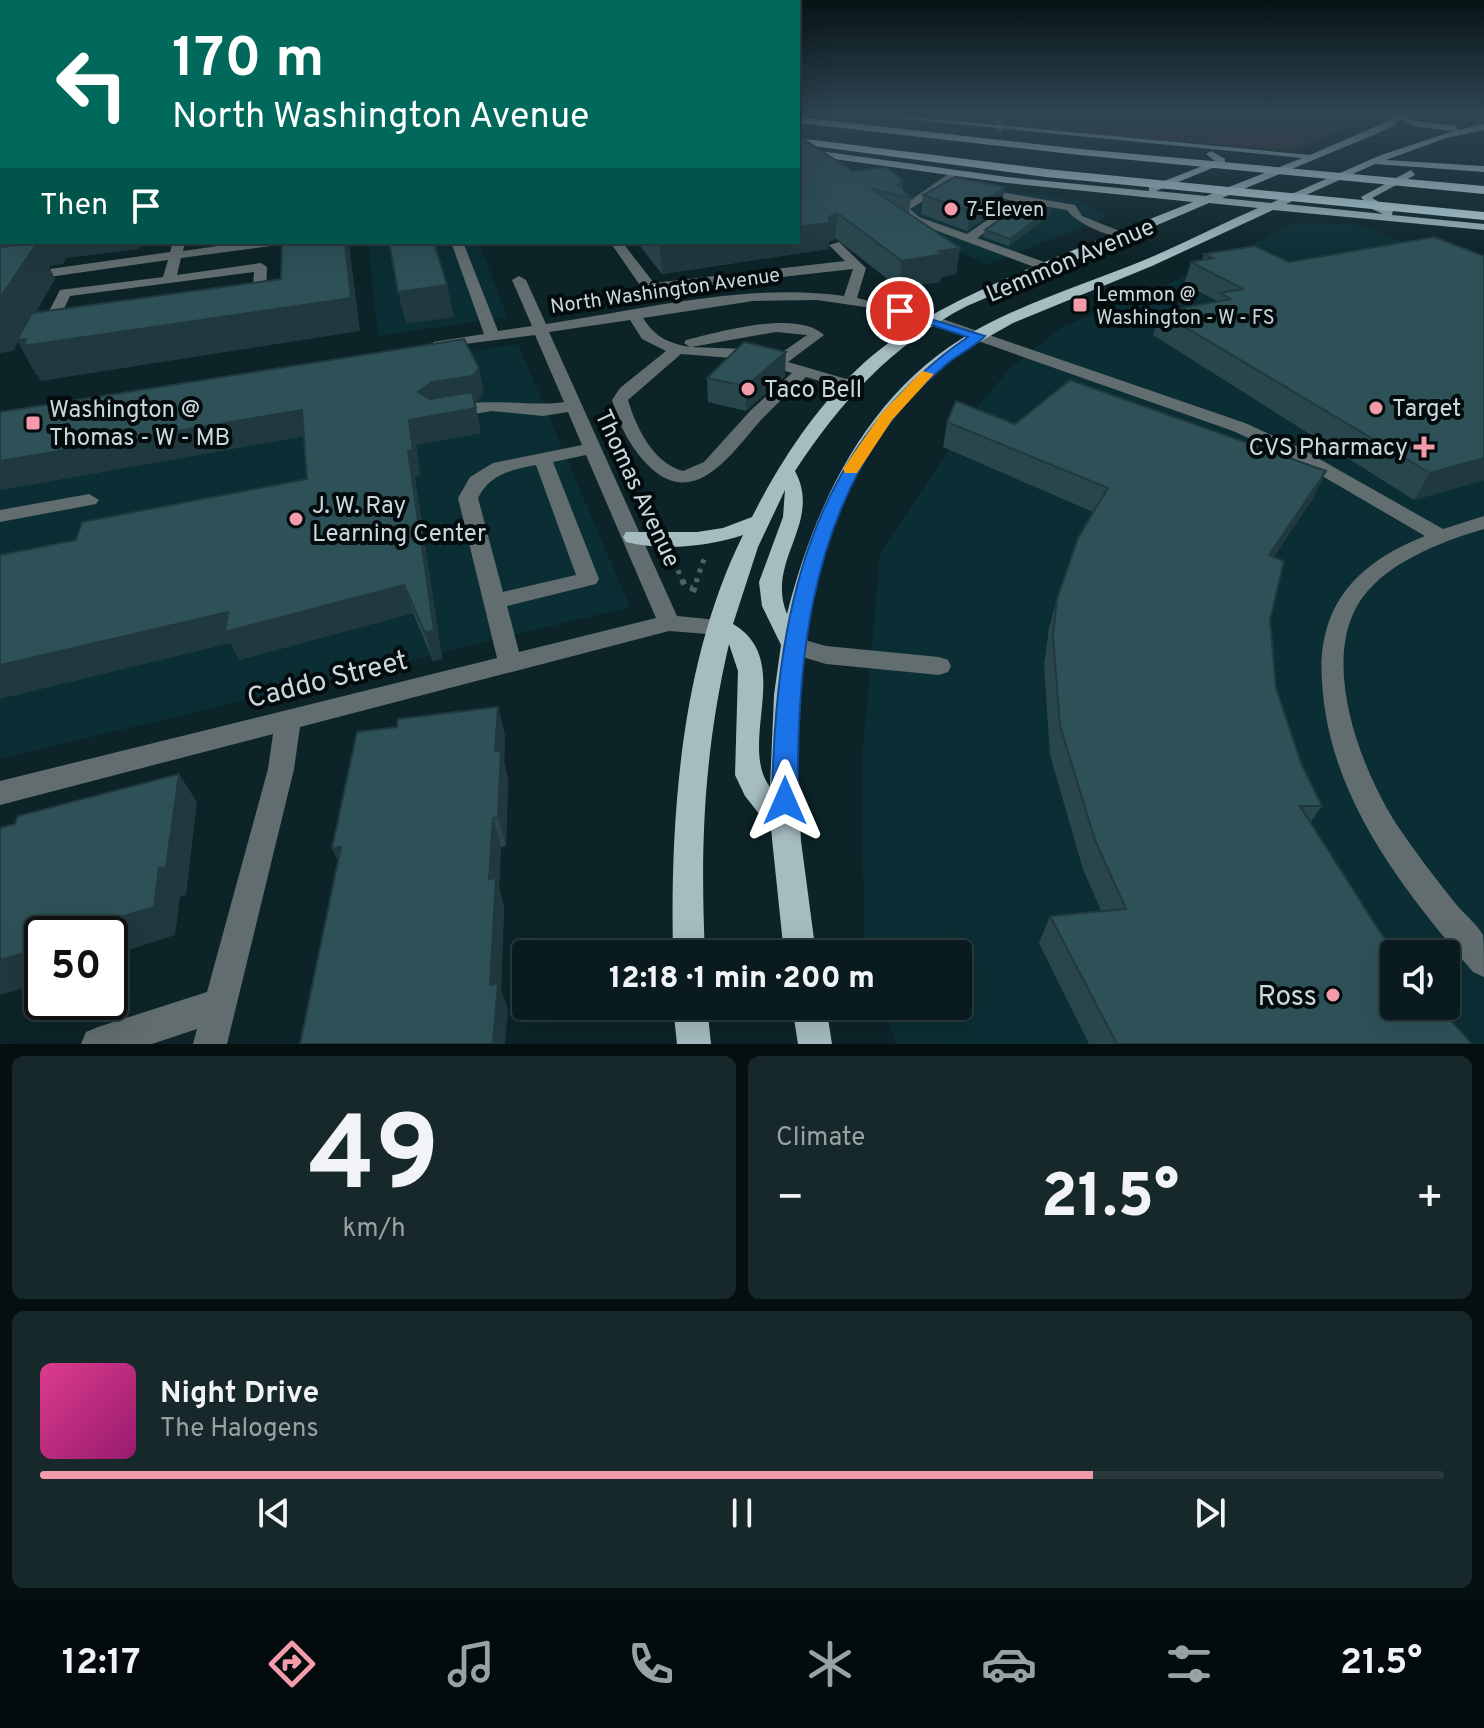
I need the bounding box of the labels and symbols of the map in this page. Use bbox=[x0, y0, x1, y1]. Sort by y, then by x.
place label: 7-Eleven bbox=[967, 198, 1044, 224]
marker: 7-Eleven bbox=[942, 200, 960, 218]
street label: Lemmon Avenue bbox=[982, 213, 1159, 311]
street label: North Washington Avenue bbox=[549, 263, 782, 321]
pin bbox=[866, 277, 934, 345]
place label: Lemmon @ Washington - W - FS bbox=[1096, 283, 1275, 332]
marker: Lemmon @ Washington - W - FS bbox=[1071, 296, 1089, 314]
place label: Taco Bell bbox=[764, 376, 862, 406]
marker: Taco Bell bbox=[739, 380, 757, 398]
place label: Target bbox=[1392, 395, 1461, 425]
place label: Washington @ Thomas - W - MB bbox=[49, 396, 230, 454]
marker: Target bbox=[1367, 399, 1385, 417]
street label: Thomas Avenue bbox=[587, 405, 686, 572]
marker: Washington @ Thomas - W - MB bbox=[24, 414, 42, 432]
place label: CVS Pharmacy bbox=[1248, 434, 1408, 464]
marker: CVS Pharmacy bbox=[1415, 438, 1433, 456]
place label: J. W. Ray Learning Center bbox=[312, 492, 486, 550]
marker: J. W. Ray Learning Center bbox=[287, 510, 305, 528]
street label: Caddo Street bbox=[244, 644, 412, 718]
position arrow bbox=[743, 759, 827, 843]
speed limit sign: 50 bbox=[24, 916, 128, 1020]
place label: Ross bbox=[1257, 980, 1317, 1016]
marker: Ross bbox=[1324, 986, 1342, 1004]

